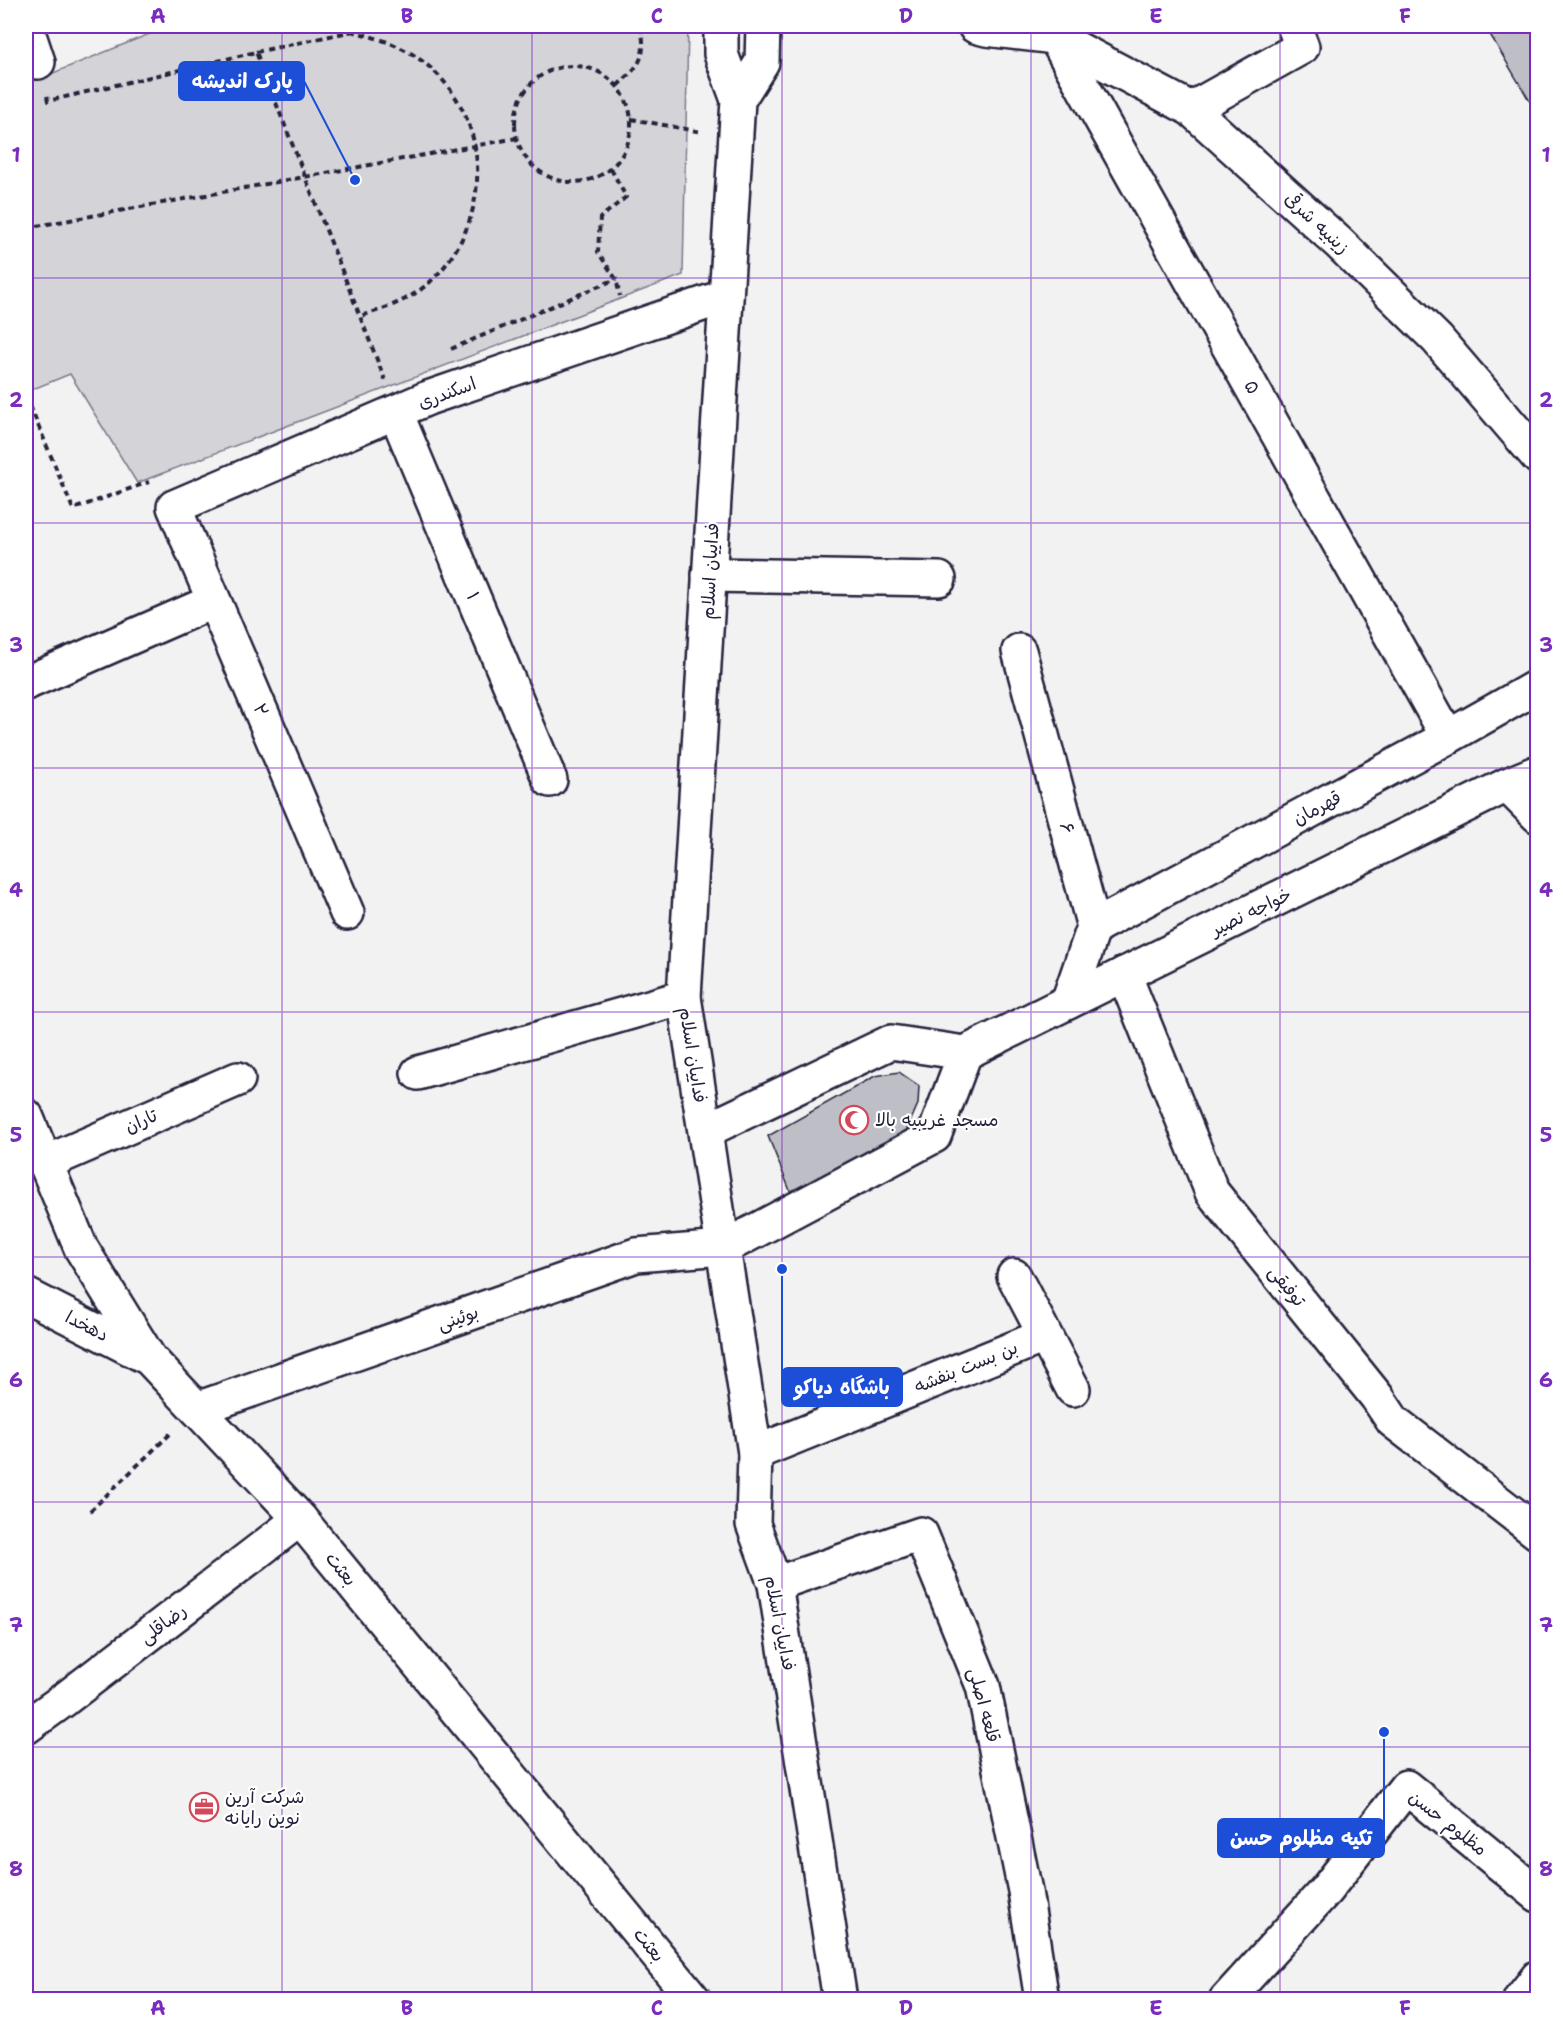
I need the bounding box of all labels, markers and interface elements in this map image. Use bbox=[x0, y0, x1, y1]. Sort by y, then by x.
text: A bbox=[150, 3, 166, 29]
text: B bbox=[401, 3, 413, 29]
text: C bbox=[651, 3, 663, 29]
text: D bbox=[899, 3, 913, 29]
text: E bbox=[1149, 3, 1163, 29]
text: F bbox=[1399, 3, 1411, 29]
callout: پارک اندیشه bbox=[179, 62, 304, 100]
text: پارک اندیشه bbox=[191, 68, 293, 94]
text: 1 bbox=[11, 142, 21, 168]
text: 1 bbox=[1541, 142, 1551, 168]
street label: زینبیه شرقی bbox=[1279, 187, 1355, 259]
street label: اسکندری bbox=[415, 371, 479, 415]
street label: ۵ bbox=[1238, 376, 1266, 398]
text: 2 bbox=[9, 387, 23, 413]
text: 2 bbox=[1539, 387, 1553, 413]
street label: فداییان اسلام bbox=[695, 522, 727, 620]
street label: ۱ bbox=[461, 588, 485, 604]
text: 3 bbox=[9, 632, 23, 658]
text: 3 bbox=[1539, 632, 1553, 658]
street label: ۲ bbox=[248, 700, 274, 720]
street label: قهرمان bbox=[1289, 785, 1345, 831]
street label: ۶ bbox=[1054, 820, 1080, 836]
text: 4 bbox=[9, 877, 23, 903]
text: 4 bbox=[1539, 877, 1553, 903]
street label: خواجه نصیر bbox=[1205, 882, 1295, 943]
street label: فداییان اسلام bbox=[672, 1005, 712, 1105]
street label: تاران bbox=[121, 1103, 162, 1139]
mosque icon: مسجد غریبیه بالا bbox=[838, 1104, 870, 1136]
place label: مسجد غریبیه بالا bbox=[875, 1108, 998, 1132]
text: 5 bbox=[10, 1122, 22, 1148]
text: 5 bbox=[1540, 1122, 1552, 1148]
street label: توفیقی bbox=[1263, 1260, 1311, 1312]
street label: بوئینی bbox=[434, 1300, 482, 1336]
street label: دهخدا bbox=[61, 1305, 113, 1347]
street label: بن بست بنفشه bbox=[911, 1335, 1021, 1399]
text: 6 bbox=[9, 1367, 23, 1393]
text: 6 bbox=[1539, 1367, 1553, 1393]
callout: باشگاه دیاکو bbox=[782, 1368, 902, 1406]
text: باشگاه دیاکو bbox=[792, 1374, 890, 1401]
street label: بعثت bbox=[320, 1547, 362, 1591]
street label: فداییان اسلام bbox=[757, 1573, 801, 1673]
street label: رضاقلی bbox=[135, 1599, 191, 1649]
text: 7 bbox=[9, 1612, 23, 1638]
text: 7 bbox=[1539, 1612, 1553, 1638]
street label: قلعه اصلی bbox=[963, 1665, 1005, 1745]
place label: شرکت آرین نوین رایانه bbox=[225, 1785, 305, 1830]
street label: مظلوم حسن bbox=[1403, 1785, 1492, 1863]
office icon: شرکت آرین نوین رایانه bbox=[188, 1791, 220, 1823]
callout: تکیه مظلوم حسن bbox=[1218, 1819, 1384, 1857]
text: تکیه مظلوم حسن bbox=[1230, 1825, 1373, 1853]
text: 8 bbox=[9, 1856, 23, 1882]
text: 8 bbox=[1539, 1856, 1553, 1882]
street label: بعثت bbox=[628, 1923, 670, 1967]
text: A bbox=[150, 1995, 166, 2021]
text: B bbox=[401, 1995, 413, 2021]
text: C bbox=[651, 1995, 663, 2021]
text: D bbox=[899, 1995, 913, 2021]
text: E bbox=[1149, 1995, 1163, 2021]
text: F bbox=[1399, 1995, 1411, 2021]

